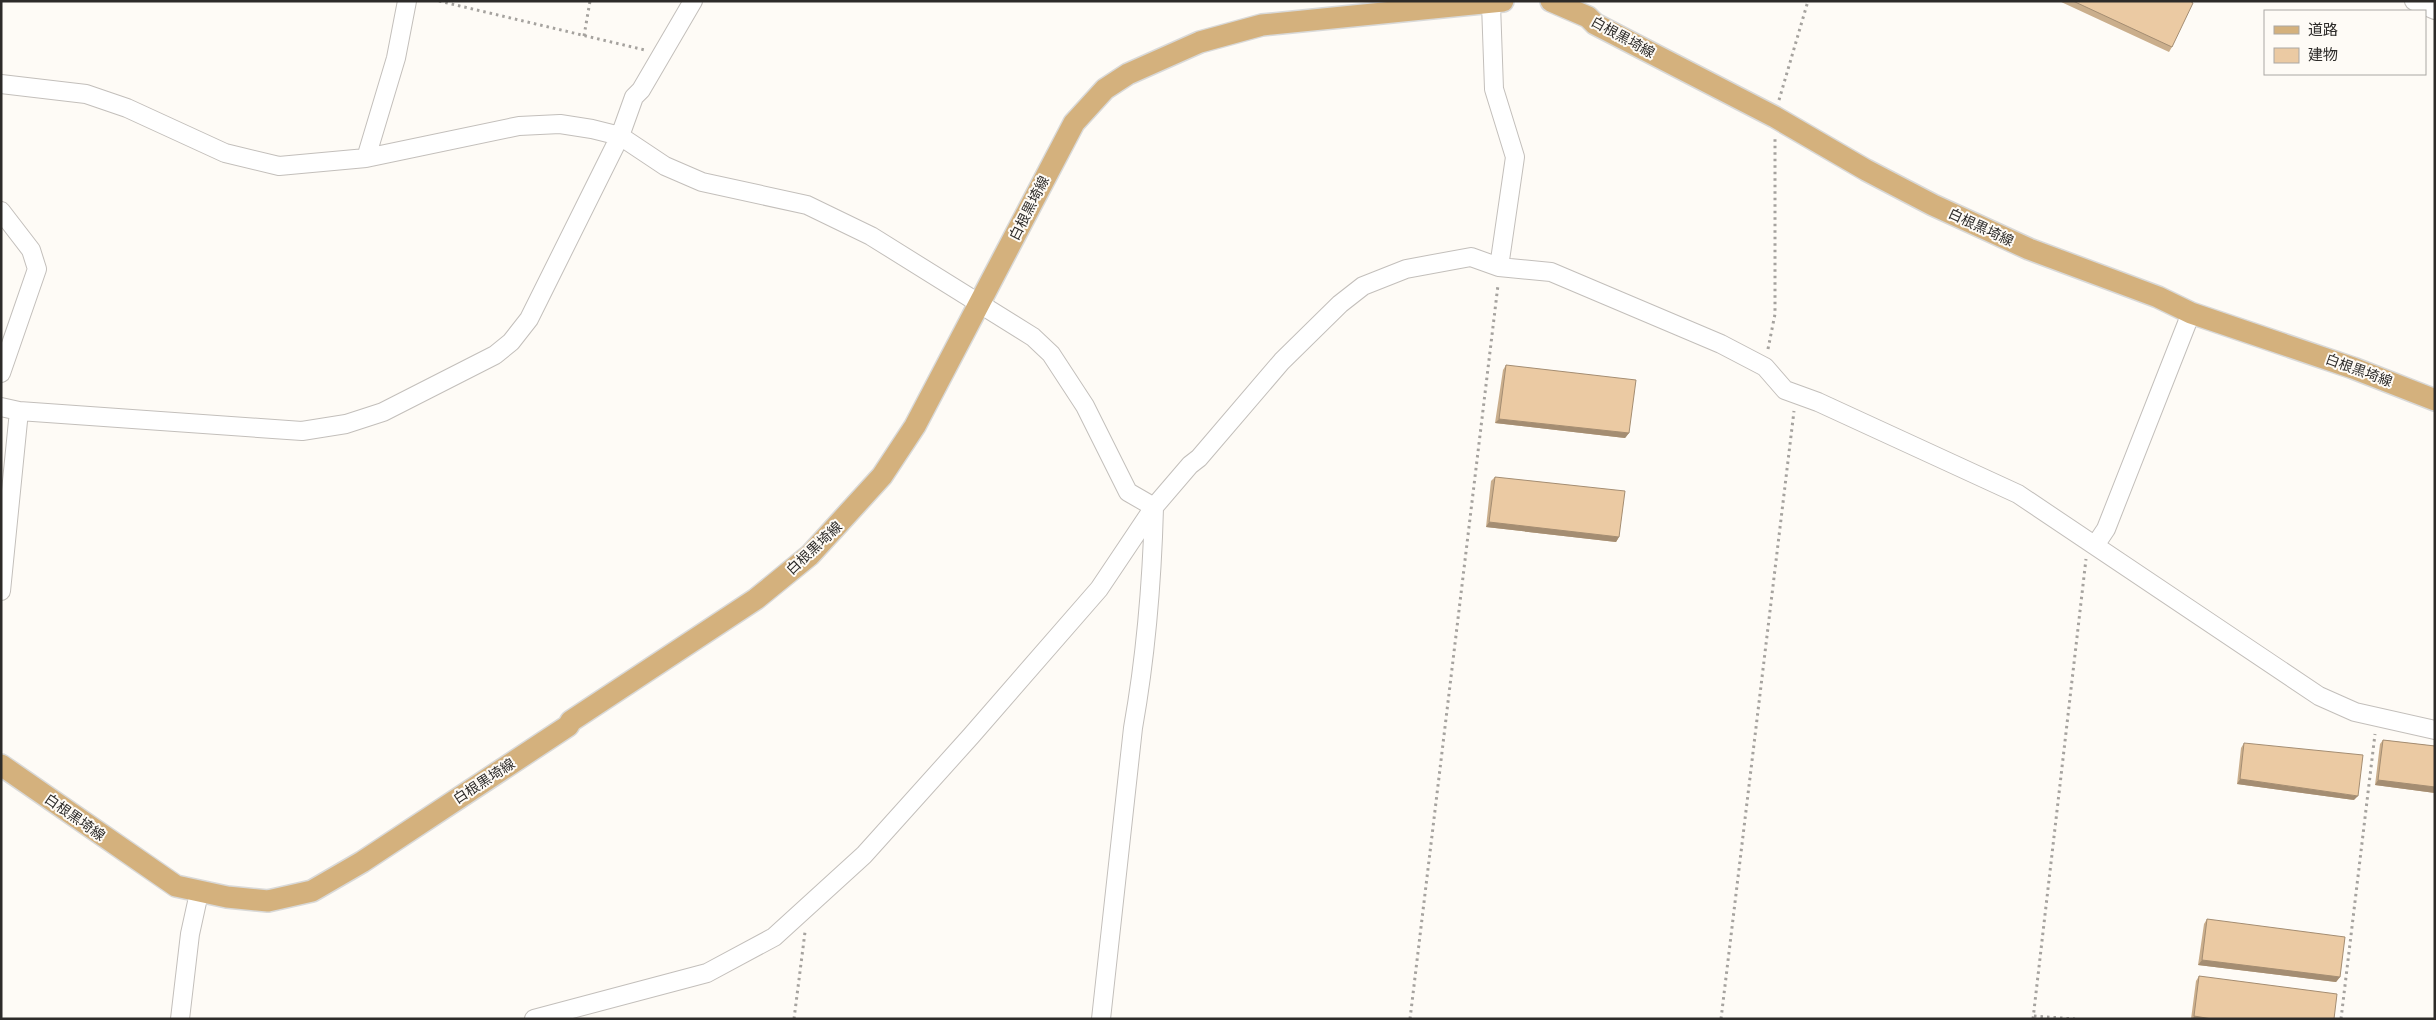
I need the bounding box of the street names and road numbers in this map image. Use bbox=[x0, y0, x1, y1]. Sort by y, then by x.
street label: 白根黒埼線 bbox=[1588, 12, 1658, 62]
street label: 白根黒埼線 bbox=[1005, 173, 1053, 243]
street label: 白根黒埼線 bbox=[1945, 204, 2017, 250]
street label: 白根黒埼線 bbox=[2323, 350, 2395, 390]
street label: 白根黒埼線 bbox=[782, 518, 846, 578]
street label: 白根黒埼線 bbox=[450, 754, 518, 808]
street label: 白根黒埼線 bbox=[41, 790, 109, 844]

